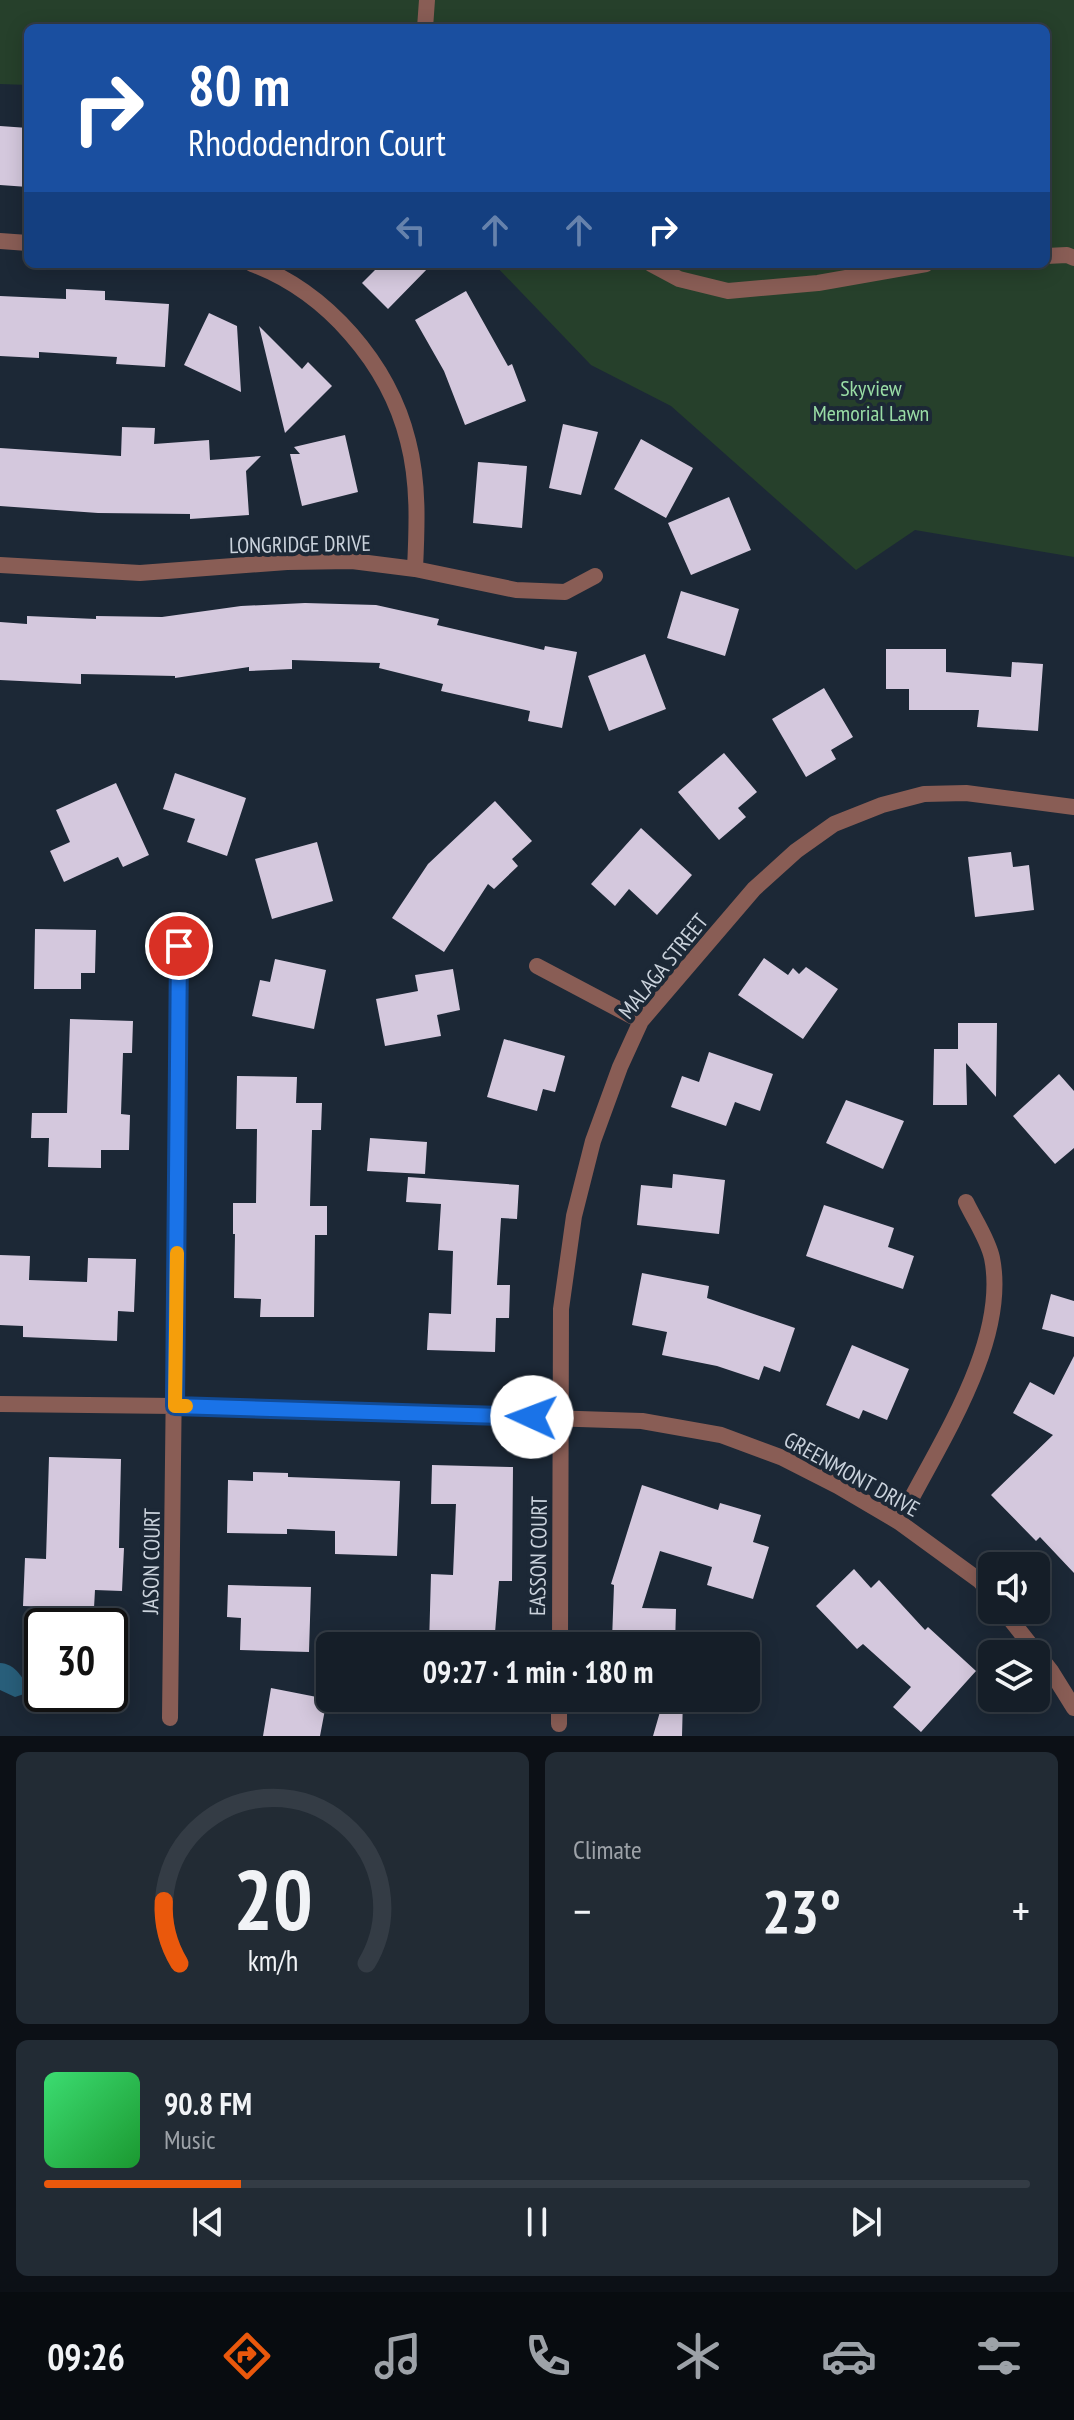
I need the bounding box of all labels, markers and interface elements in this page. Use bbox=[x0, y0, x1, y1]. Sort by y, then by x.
text: 80 m bbox=[188, 49, 290, 121]
icon: right bbox=[56, 56, 160, 160]
text: Rhododendron Court bbox=[188, 119, 446, 166]
icon: left bbox=[389, 208, 433, 252]
icon: ahead bbox=[473, 208, 517, 252]
icon: ahead bbox=[557, 208, 601, 252]
icon: right bbox=[641, 208, 685, 252]
park label: Skyview Memorial Lawn bbox=[813, 374, 929, 427]
street label: LONGRIDGE DRIVE bbox=[229, 529, 371, 559]
street label: MALAGA STREET bbox=[612, 908, 714, 1024]
pin bbox=[145, 912, 213, 980]
icon: arrive bbox=[157, 924, 201, 968]
position arrow bbox=[490, 1375, 574, 1459]
street label: GREENMONT DRIVE bbox=[779, 1425, 925, 1523]
street label: EASSON COURT bbox=[523, 1496, 553, 1616]
street label: JASON COURT bbox=[136, 1508, 166, 1615]
map controls bbox=[978, 1552, 1050, 1712]
button: sound bbox=[978, 1552, 1050, 1624]
speed limit sign: 30 bbox=[24, 1608, 128, 1712]
button: layers bbox=[978, 1640, 1050, 1712]
text: 09:27 · 1 min · 180 m bbox=[423, 1652, 653, 1691]
text: Climate bbox=[573, 1833, 642, 1866]
text: 20 bbox=[233, 1845, 312, 1953]
text: 23° bbox=[762, 1872, 841, 1950]
text: − bbox=[573, 1882, 591, 1939]
text: + bbox=[1012, 1882, 1030, 1939]
text: km/h bbox=[247, 1942, 298, 1979]
text: 90.8 FM bbox=[164, 2084, 252, 2123]
text: Music bbox=[164, 2123, 216, 2156]
icon: previous bbox=[186, 2200, 230, 2244]
icon: pause bbox=[515, 2200, 559, 2244]
icon: next bbox=[844, 2200, 888, 2244]
icon: directions bbox=[219, 2328, 275, 2384]
icon: music bbox=[370, 2328, 426, 2384]
icon: phone bbox=[520, 2328, 576, 2384]
icon: climate bbox=[670, 2328, 726, 2384]
icon: car bbox=[821, 2328, 877, 2384]
icon: filters bbox=[971, 2328, 1027, 2384]
text: 09:26 bbox=[47, 2333, 125, 2380]

